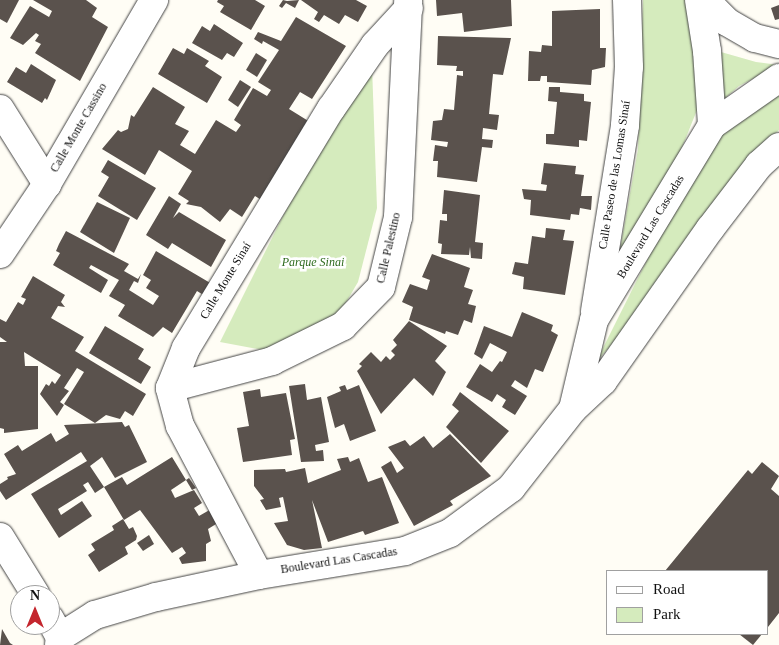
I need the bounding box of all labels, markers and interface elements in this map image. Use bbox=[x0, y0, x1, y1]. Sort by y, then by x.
street label: Calle Monte Cassino bbox=[48, 81, 110, 175]
street label: Calle Paseo de las Lomas Sinaí bbox=[596, 100, 634, 250]
street label: Boulevard Las Cascadas bbox=[614, 173, 688, 281]
street label: Calle Palestino bbox=[374, 211, 404, 285]
street label: Calle Monte Sinaí bbox=[197, 240, 255, 322]
park label: Parque Sinai bbox=[282, 256, 344, 270]
street label: Boulevard Las Cascadas bbox=[280, 545, 398, 577]
legend bbox=[606, 570, 769, 635]
text: Road bbox=[653, 581, 685, 597]
north arrow bbox=[10, 585, 60, 635]
text: N bbox=[30, 588, 40, 603]
text: Park bbox=[653, 606, 681, 622]

